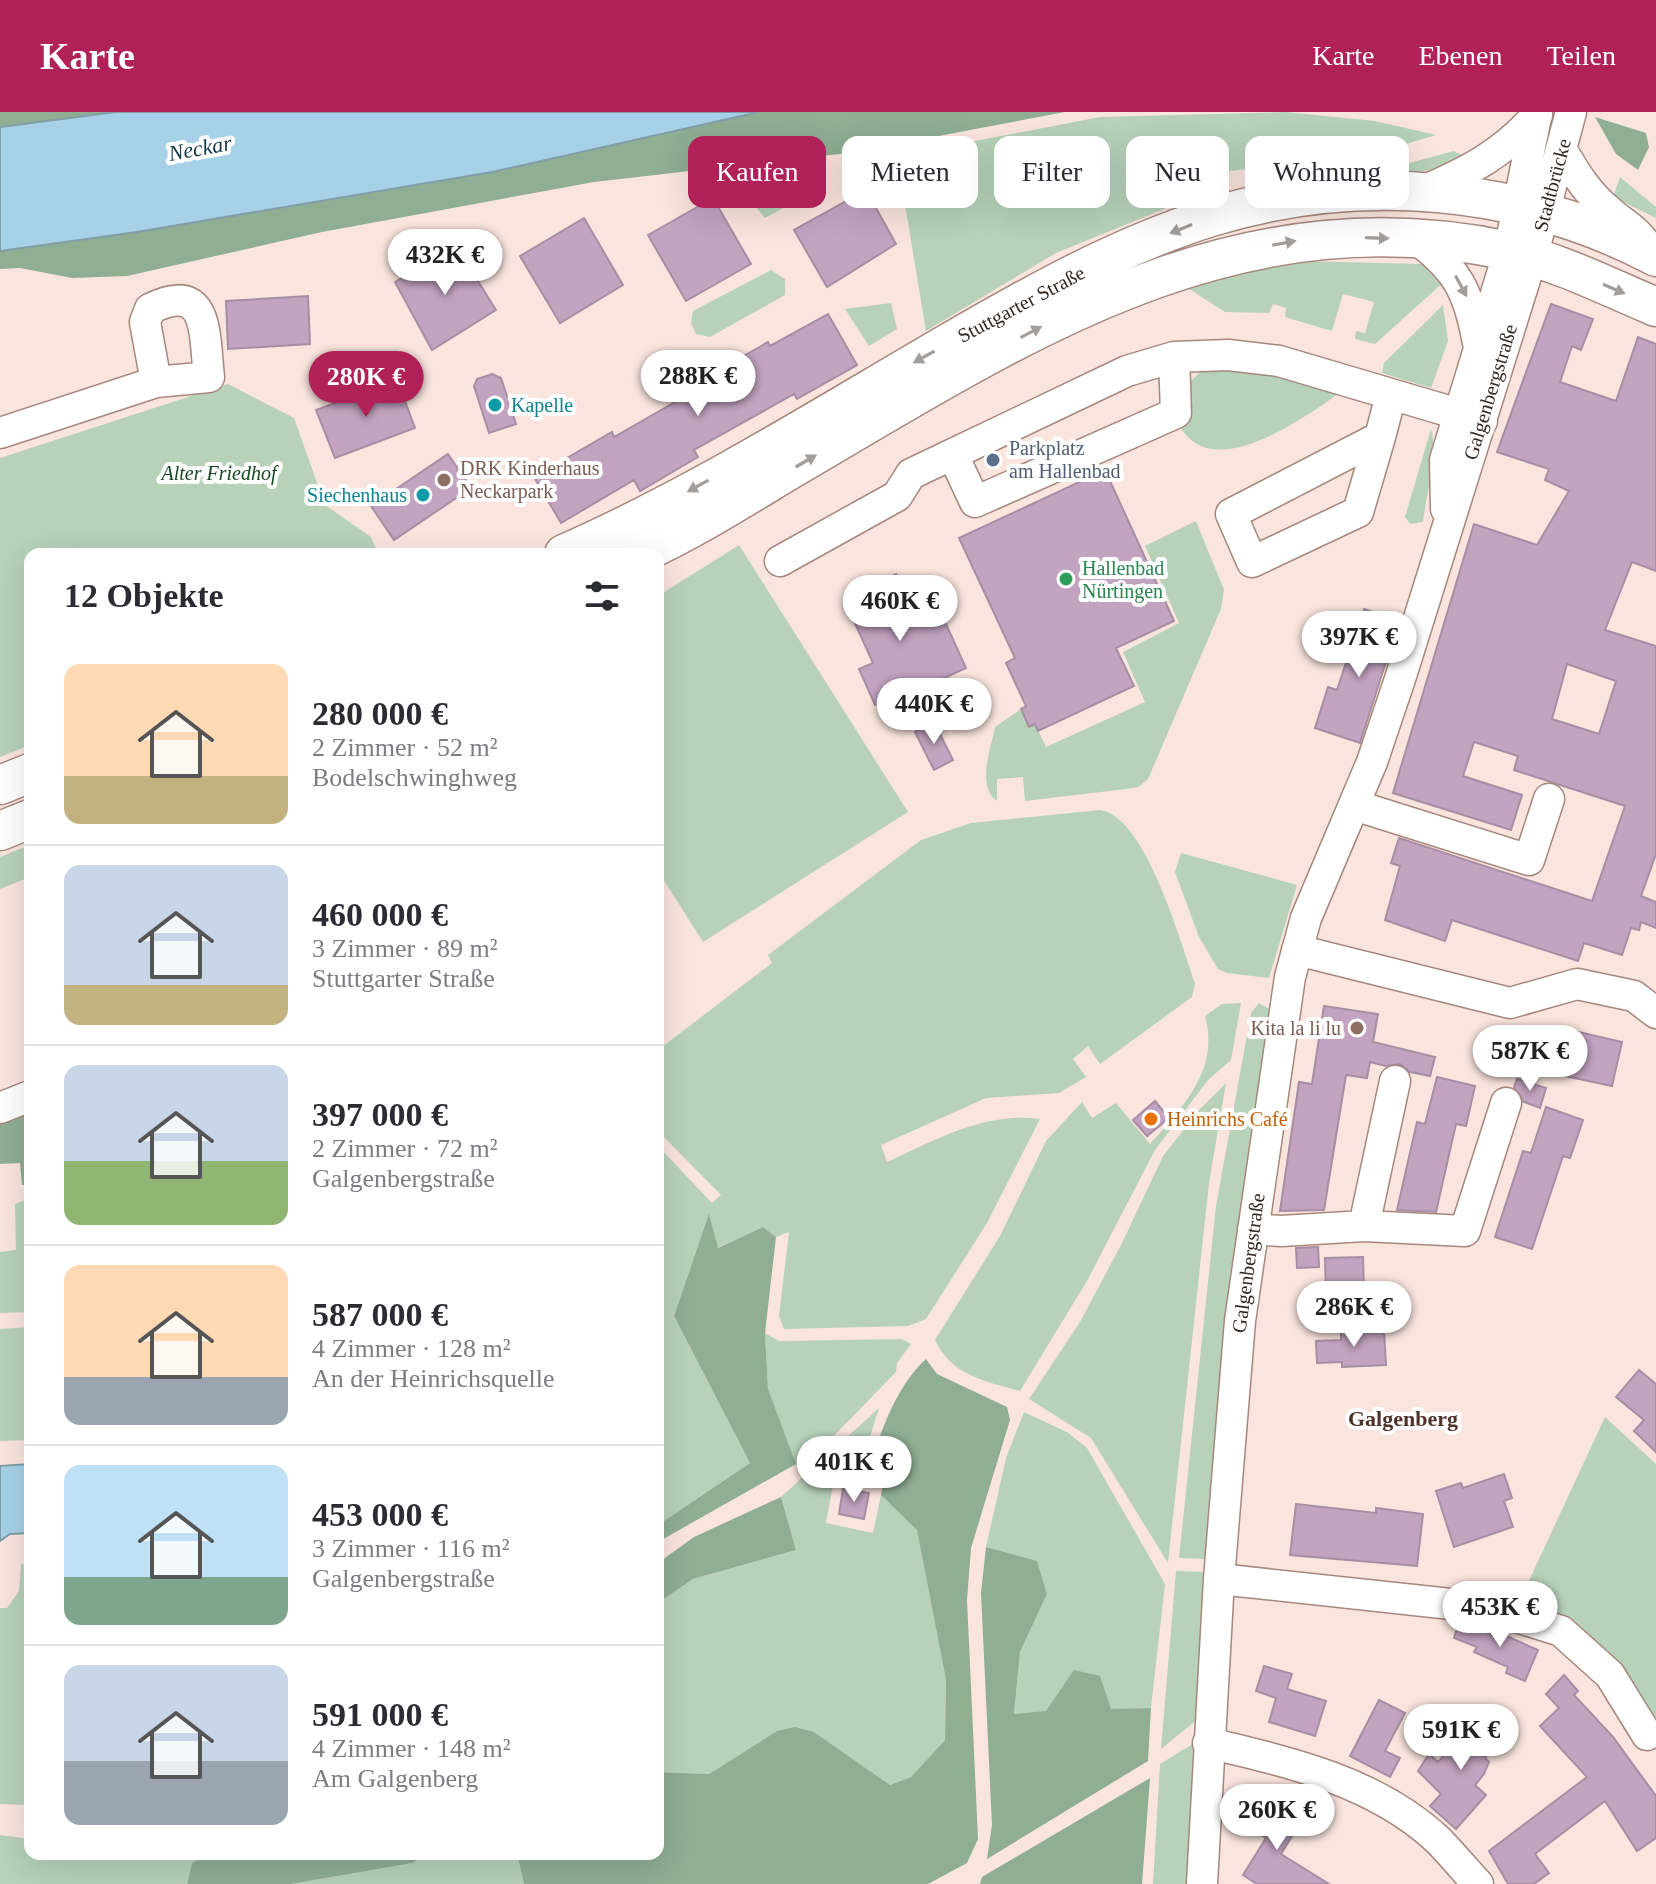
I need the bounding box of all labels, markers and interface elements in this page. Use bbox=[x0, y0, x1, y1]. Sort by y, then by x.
text: Karte bbox=[40, 35, 135, 77]
text: Karte bbox=[1312, 40, 1374, 71]
text: Ebenen bbox=[1418, 40, 1502, 71]
text: Teilen bbox=[1546, 40, 1616, 71]
water label: Neckar bbox=[166, 130, 234, 166]
chip: Kaufen bbox=[688, 136, 826, 208]
chip: Mieten bbox=[842, 136, 978, 208]
chip: Filter bbox=[994, 136, 1110, 208]
chip: Neu bbox=[1126, 136, 1229, 208]
chip: Wohnung bbox=[1245, 136, 1409, 208]
street label: Stadtbrücke bbox=[1529, 136, 1575, 234]
one-way arrow bbox=[1169, 222, 1193, 235]
pin: 432K € bbox=[380, 229, 510, 297]
one-way arrow bbox=[1365, 231, 1390, 244]
one-way arrow bbox=[1272, 237, 1297, 249]
text: 432K € bbox=[406, 240, 484, 269]
street label: Stuttgarter Straße bbox=[954, 261, 1089, 348]
one-way arrow bbox=[1454, 275, 1468, 297]
one-way arrow bbox=[1602, 282, 1626, 295]
street label: Galgenbergstraße bbox=[1459, 321, 1522, 463]
one-way arrow bbox=[1020, 325, 1043, 339]
pin: 288K € bbox=[633, 350, 763, 418]
one-way arrow bbox=[913, 350, 935, 364]
pin: 280K € bbox=[301, 351, 431, 419]
text: 288K € bbox=[659, 361, 737, 390]
text: 280K € bbox=[327, 362, 405, 391]
place label: Kapelle bbox=[511, 394, 573, 417]
marker: Kapelle bbox=[486, 396, 504, 414]
place label: Parkplatz am Hallenbad bbox=[1009, 437, 1121, 482]
marker: Parkplatz am Hallenbad bbox=[984, 451, 1002, 469]
one-way arrow bbox=[795, 454, 817, 468]
place label: DRK Kinderhaus Neckarpark bbox=[460, 457, 600, 503]
park label: Alter Friedhof bbox=[160, 462, 279, 485]
marker: DRK Kinderhaus Neckarpark bbox=[435, 471, 453, 489]
one-way arrow bbox=[687, 478, 709, 492]
place label: Siechenhaus bbox=[307, 484, 407, 506]
marker: Siechenhaus bbox=[414, 486, 432, 504]
place label: Hallenbad Nürtingen bbox=[1082, 557, 1164, 603]
marker: Hallenbad Nürtingen bbox=[1057, 570, 1075, 588]
icon: filters bbox=[580, 574, 624, 618]
pin: 460K € bbox=[835, 575, 965, 643]
text: 12 Objekte bbox=[64, 577, 224, 614]
text: 460K € bbox=[861, 586, 939, 615]
pin: 397K € bbox=[1294, 611, 1424, 679]
text: 397K € bbox=[1320, 622, 1398, 651]
pin: 440K € bbox=[869, 678, 999, 746]
text: 440K € bbox=[895, 689, 973, 718]
text: 280 000 € bbox=[312, 695, 448, 732]
icon: home bbox=[128, 696, 224, 792]
text: 2 Zimmer · 52 m² bbox=[312, 733, 497, 762]
text: Bodelschwinghweg bbox=[312, 763, 517, 792]
text: 460 000 € bbox=[312, 896, 448, 933]
icon: home bbox=[128, 897, 224, 993]
text: 3 Zimmer · 89 m² bbox=[312, 934, 497, 963]
text: Stuttgarter Straße bbox=[312, 964, 495, 993]
place label: Kita la li lu bbox=[1250, 1017, 1341, 1039]
marker: Kita la li lu bbox=[1348, 1019, 1366, 1037]
pin: 587K € bbox=[1465, 1025, 1595, 1093]
text: 587K € bbox=[1491, 1036, 1569, 1065]
text: 397 000 € bbox=[312, 1096, 448, 1133]
icon: home bbox=[128, 1097, 224, 1193]
place label: Heinrichs Café bbox=[1167, 1108, 1288, 1130]
marker: Heinrichs Café bbox=[1142, 1110, 1160, 1128]
text: 2 Zimmer · 72 m² bbox=[312, 1134, 497, 1163]
text: Galgenbergstraße bbox=[312, 1164, 495, 1193]
street label: Galgenbergstraße bbox=[1227, 1192, 1270, 1334]
pin: 286K € bbox=[1289, 1281, 1419, 1349]
text: 286K € bbox=[1315, 1292, 1393, 1321]
text: 587 000 € bbox=[312, 1296, 448, 1333]
icon: home bbox=[128, 1297, 224, 1393]
text: 4 Zimmer · 128 m² bbox=[312, 1334, 510, 1363]
text: An der Heinrichsquelle bbox=[312, 1364, 555, 1393]
district label: Galgenberg bbox=[1348, 1406, 1458, 1431]
pin: 401K € bbox=[789, 1436, 919, 1504]
text: 401K € bbox=[815, 1447, 893, 1476]
text: 453 000 € bbox=[312, 1496, 448, 1533]
icon: home bbox=[128, 1497, 224, 1593]
text: 3 Zimmer · 116 m² bbox=[312, 1534, 509, 1563]
text: Galgenbergstraße bbox=[312, 1564, 495, 1593]
pin: 453K € bbox=[1435, 1581, 1565, 1649]
text: 453K € bbox=[1461, 1592, 1539, 1621]
text: 591 000 € bbox=[312, 1696, 448, 1733]
icon: home bbox=[128, 1697, 224, 1793]
pin: 591K € bbox=[1396, 1704, 1526, 1772]
text: 591K € bbox=[1422, 1715, 1500, 1744]
text: 4 Zimmer · 148 m² bbox=[312, 1734, 510, 1763]
text: Am Galgenberg bbox=[312, 1764, 478, 1793]
pin: 260K € bbox=[1212, 1784, 1342, 1852]
text: 260K € bbox=[1238, 1795, 1316, 1824]

